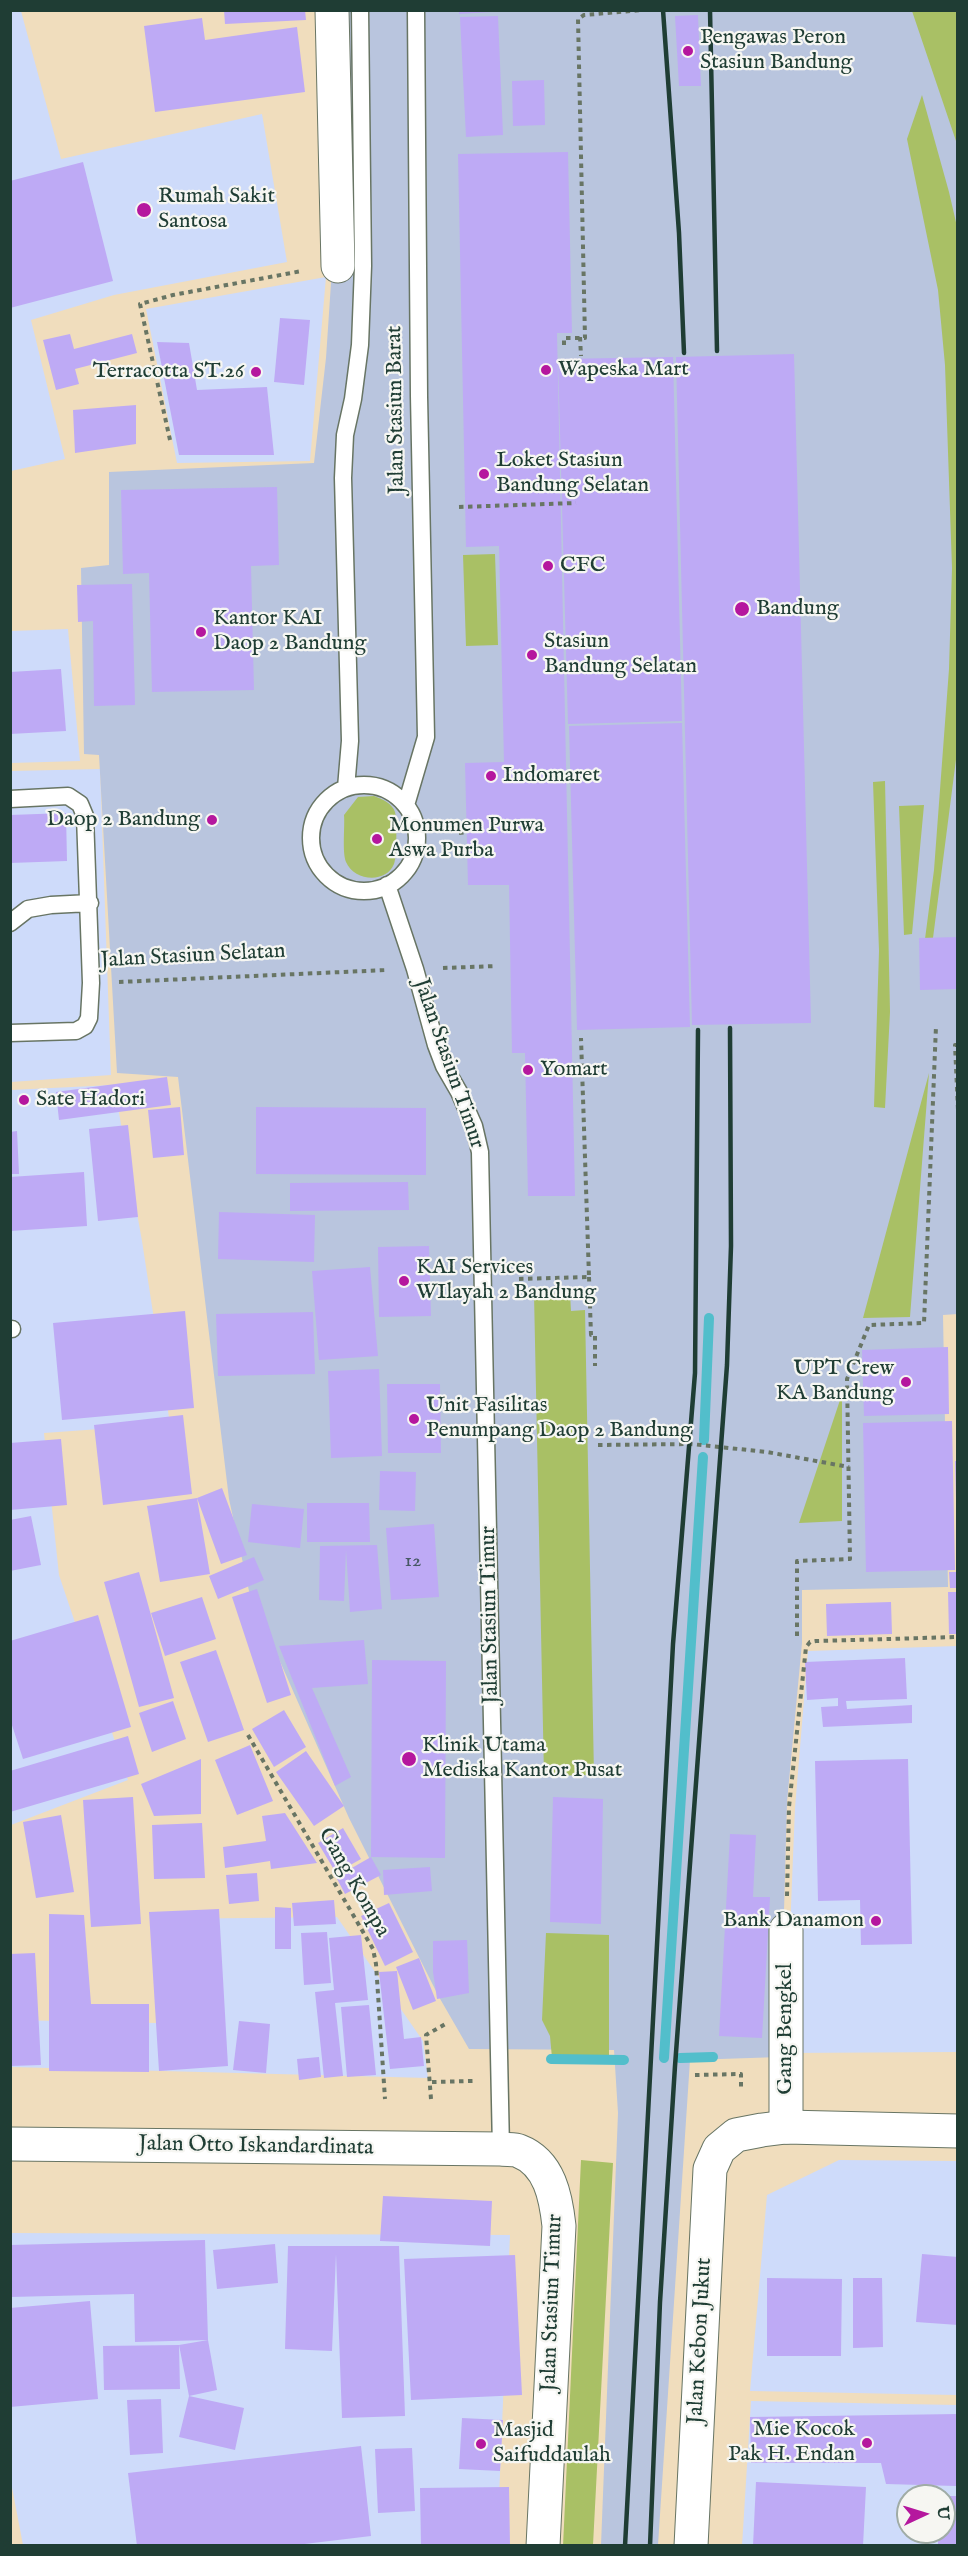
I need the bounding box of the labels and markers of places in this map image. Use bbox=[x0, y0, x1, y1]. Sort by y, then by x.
place label: Pengawas Peron Stasiun Bandung bbox=[700, 25, 852, 76]
marker: Pengawas Peron Stasiun Bandung bbox=[681, 44, 695, 58]
place label: Rumah Sakit Santosa bbox=[158, 184, 275, 236]
marker: Rumah Sakit Santosa bbox=[135, 201, 153, 219]
place label: Wapeska Mart bbox=[558, 357, 689, 383]
place label: Terracotta ST.26 bbox=[93, 359, 244, 385]
marker: Wapeska Mart bbox=[539, 363, 553, 377]
marker: Terracotta ST.26 bbox=[249, 365, 263, 379]
place label: Loket Stasiun Bandung Selatan bbox=[496, 448, 649, 500]
marker: Loket Stasiun Bandung Selatan bbox=[477, 467, 491, 481]
place label: CFC bbox=[560, 553, 605, 579]
marker: CFC bbox=[541, 559, 555, 573]
place label: Bandung bbox=[756, 596, 839, 622]
marker: Bandung bbox=[733, 600, 751, 618]
place label: Kantor KAI Daop 2 Bandung bbox=[213, 606, 366, 658]
marker: Kantor KAI Daop 2 Bandung bbox=[194, 625, 208, 639]
place label: Stasiun Bandung Selatan bbox=[544, 629, 697, 680]
marker: Stasiun Bandung Selatan bbox=[525, 648, 539, 662]
place label: Indomaret bbox=[503, 763, 600, 789]
marker: Indomaret bbox=[484, 769, 498, 783]
place label: Daop 2 Bandung bbox=[47, 807, 200, 833]
marker: Daop 2 Bandung bbox=[205, 813, 219, 827]
place label: Monumen Purwa Aswa Purba bbox=[389, 813, 544, 864]
marker: Monumen Purwa Aswa Purba bbox=[370, 832, 384, 846]
place label: Yomart bbox=[540, 1057, 608, 1083]
marker: Yomart bbox=[521, 1063, 535, 1077]
place label: Sate Hadori bbox=[36, 1087, 145, 1113]
marker: Sate Hadori bbox=[17, 1093, 31, 1107]
place label: KAI Services WIlayah 2 Bandung bbox=[416, 1255, 596, 1306]
marker: KAI Services WIlayah 2 Bandung bbox=[397, 1274, 411, 1288]
place label: UPT Crew KA Bandung bbox=[776, 1356, 894, 1408]
marker: UPT Crew KA Bandung bbox=[899, 1375, 913, 1389]
place label: Unit Fasilitas Penumpang Daop 2 Bandung bbox=[426, 1393, 692, 1444]
marker: Unit Fasilitas Penumpang Daop 2 Bandung bbox=[407, 1412, 421, 1426]
place label: Klinik Utama Mediska Kantor Pusat bbox=[422, 1733, 622, 1784]
marker: Klinik Utama Mediska Kantor Pusat bbox=[400, 1750, 418, 1768]
place label: Bank Danamon bbox=[723, 1908, 864, 1934]
marker: Bank Danamon bbox=[869, 1914, 883, 1928]
place label: Mie Kocok Pak H. Endan bbox=[728, 2417, 855, 2468]
place label: Masjid Saifuddaulah bbox=[493, 2418, 611, 2470]
marker: Mie Kocok Pak H. Endan bbox=[860, 2436, 874, 2450]
marker: Masjid Saifuddaulah bbox=[474, 2437, 488, 2451]

